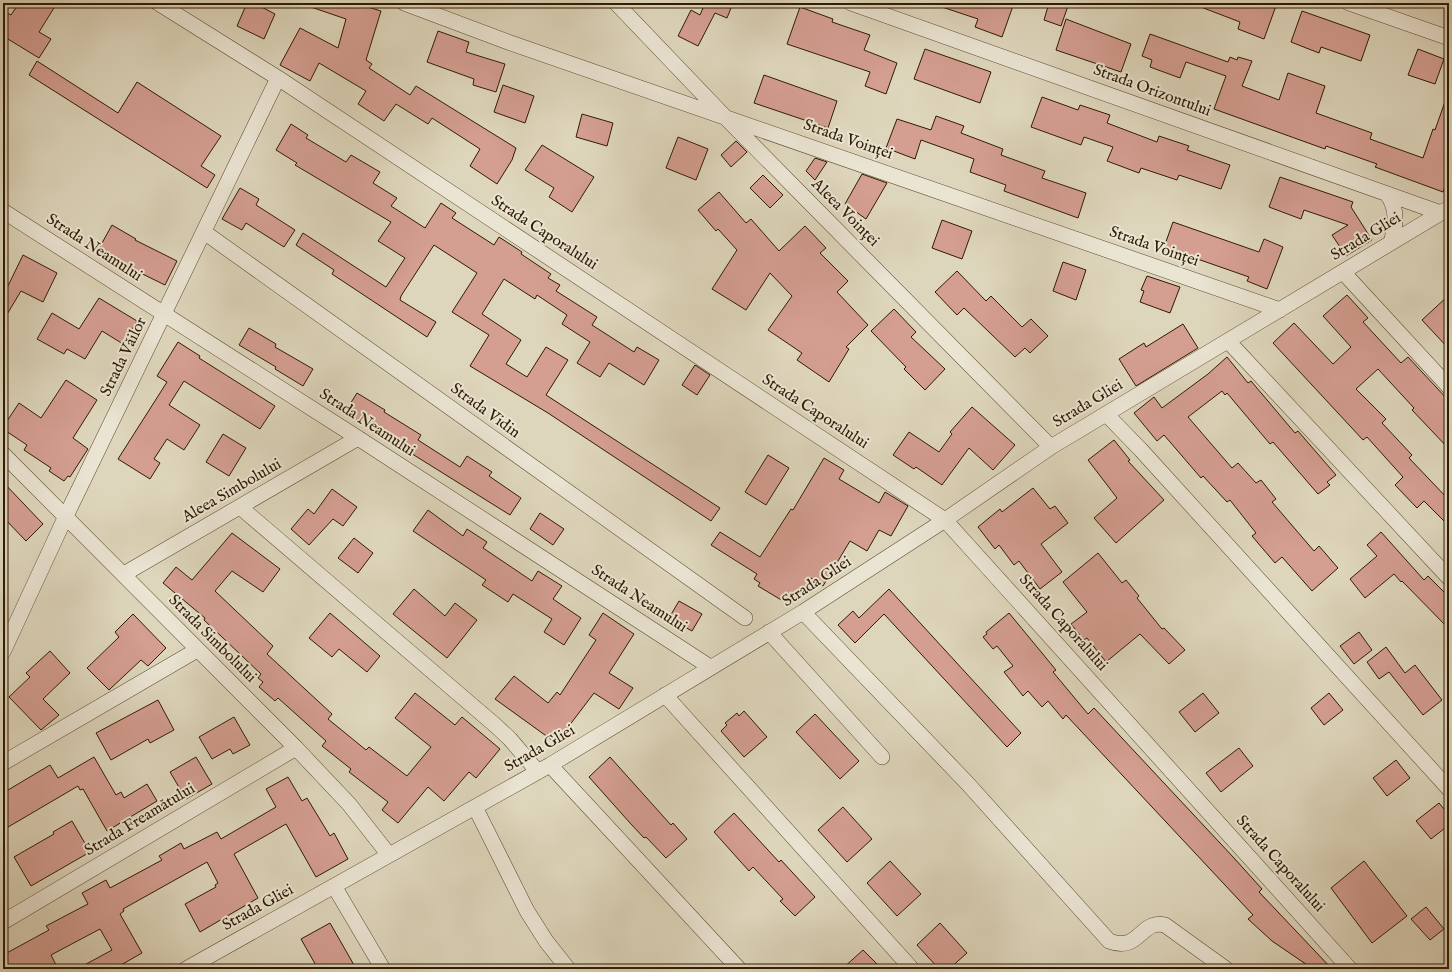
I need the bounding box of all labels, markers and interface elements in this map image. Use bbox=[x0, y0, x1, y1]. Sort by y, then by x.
street label: Strada Orizontului bbox=[1090, 60, 1214, 122]
street label: Strada Voinței bbox=[801, 115, 895, 165]
street label: Aleea Voinței bbox=[806, 174, 883, 251]
street label: Strada Caporalului bbox=[487, 191, 601, 275]
street label: Strada Gliei bbox=[1327, 208, 1405, 266]
street label: Strada Neamului bbox=[42, 210, 146, 286]
street label: Strada Voinței bbox=[1107, 222, 1201, 272]
street label: Strada Văilor bbox=[96, 314, 152, 400]
street label: Strada Caporalului bbox=[758, 370, 872, 454]
street label: Strada Gliei bbox=[1049, 375, 1127, 433]
street label: Strada Vidin bbox=[446, 379, 524, 443]
street label: Strada Neamului bbox=[315, 385, 419, 461]
street label: Aleea Simbolului bbox=[178, 454, 285, 528]
street label: Strada Gliei bbox=[779, 552, 855, 612]
street label: Strada Neamului bbox=[587, 561, 691, 637]
street label: Strada Caporalului bbox=[1014, 571, 1112, 675]
street label: Strada Simbolului bbox=[164, 591, 260, 687]
street label: Strada Gliei bbox=[501, 721, 579, 777]
street label: Strada Freamătului bbox=[81, 779, 199, 861]
street label: Strada Caporalului bbox=[1231, 812, 1329, 916]
street label: Strada Gliei bbox=[219, 880, 297, 936]

